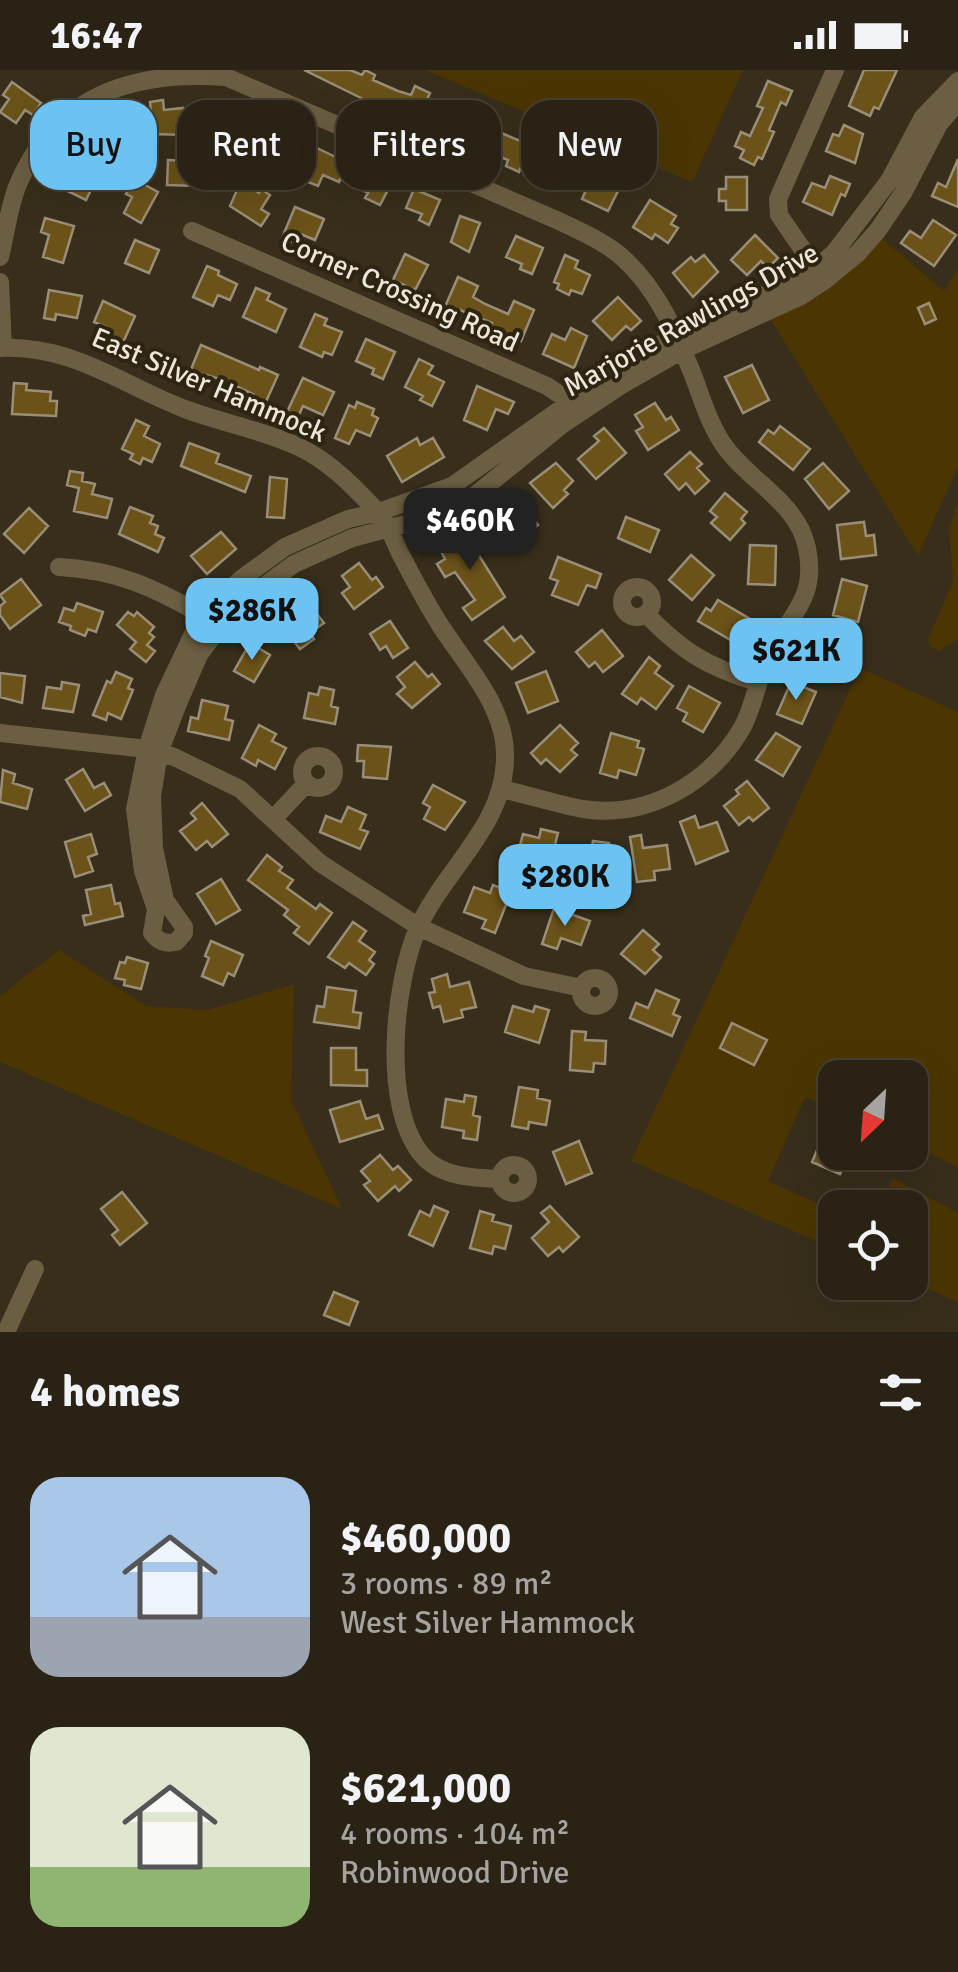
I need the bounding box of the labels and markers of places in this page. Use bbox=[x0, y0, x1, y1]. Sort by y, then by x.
pin: $460K bbox=[400, 488, 540, 573]
pin: $286K bbox=[182, 578, 322, 663]
pin: $621K bbox=[726, 618, 866, 703]
pin: $280K bbox=[495, 844, 635, 929]

